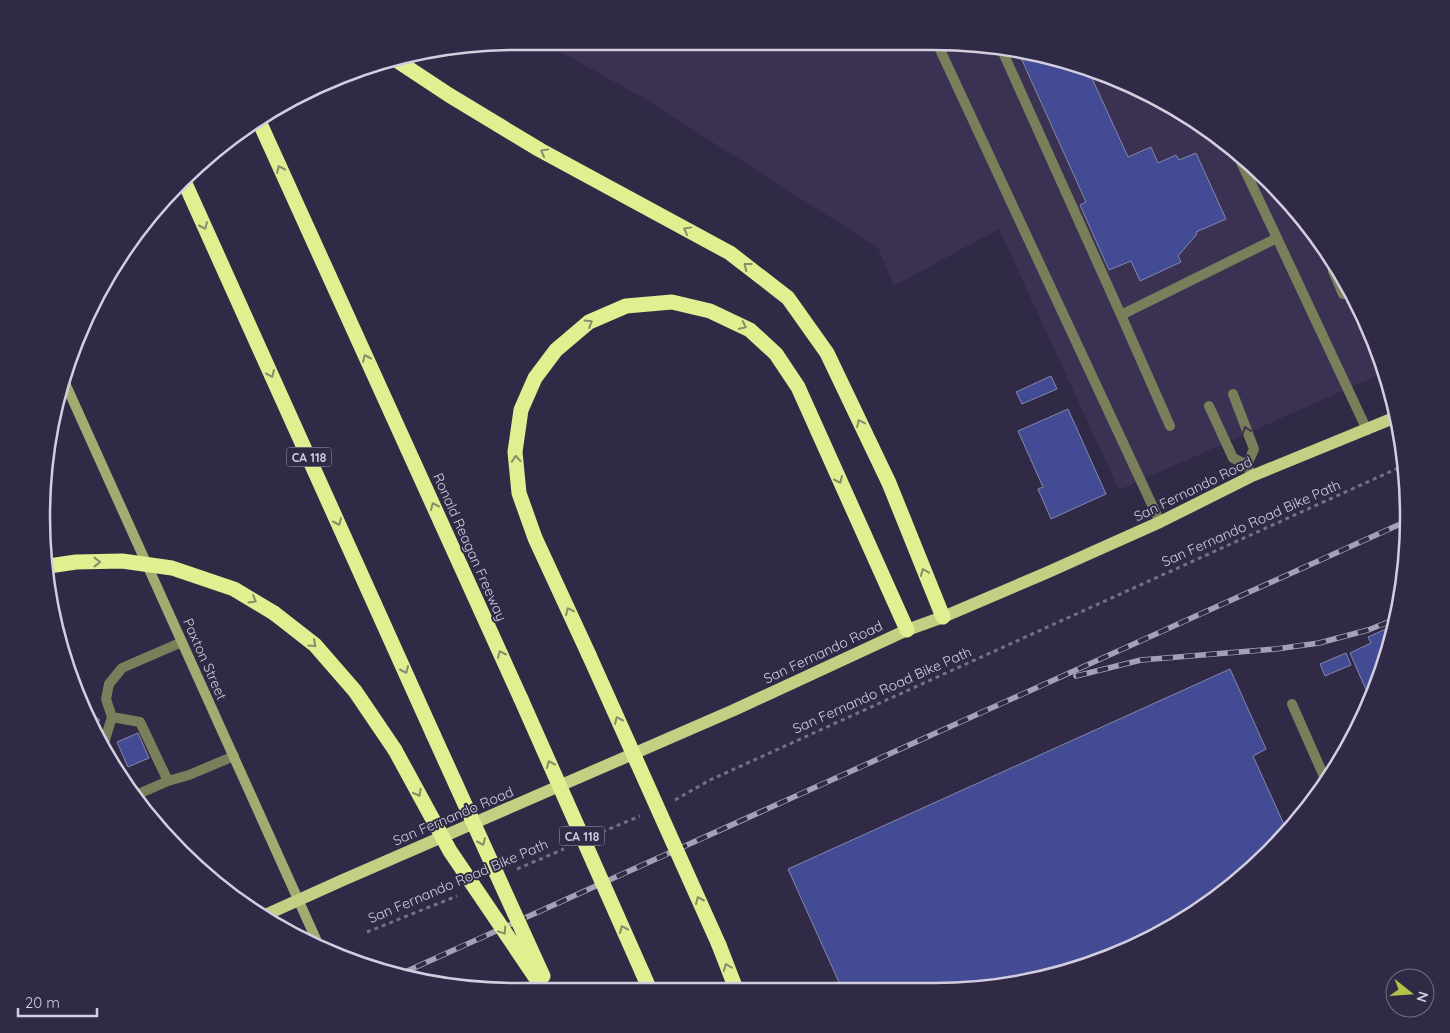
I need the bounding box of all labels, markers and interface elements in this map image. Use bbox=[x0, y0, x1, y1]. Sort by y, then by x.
one-way arrow bbox=[541, 148, 550, 158]
one-way arrow bbox=[276, 165, 287, 174]
one-way arrow bbox=[198, 221, 209, 230]
one-way arrow bbox=[683, 226, 692, 236]
one-way arrow bbox=[743, 263, 752, 272]
one-way arrow bbox=[584, 320, 593, 330]
one-way arrow bbox=[738, 320, 747, 331]
one-way arrow bbox=[362, 354, 373, 363]
one-way arrow bbox=[265, 369, 275, 378]
one-way arrow bbox=[856, 419, 867, 428]
one-way arrow bbox=[1242, 426, 1252, 435]
road number: CA 118 bbox=[286, 448, 332, 467]
street label: San Fernando Road bbox=[1131, 453, 1255, 525]
one-way arrow bbox=[511, 455, 522, 463]
street label: Ronald Reagan Freeway bbox=[429, 470, 511, 624]
one-way arrow bbox=[833, 475, 844, 484]
street label: San Fernando Road Bike Path bbox=[1159, 475, 1343, 571]
one-way arrow bbox=[429, 502, 440, 511]
one-way arrow bbox=[331, 517, 342, 526]
one-way arrow bbox=[94, 556, 102, 567]
one-way arrow bbox=[920, 568, 931, 577]
one-way arrow bbox=[247, 594, 256, 604]
one-way arrow bbox=[565, 607, 575, 616]
street label: Paxton Street bbox=[179, 615, 231, 703]
street label: San Fernando Road bbox=[761, 616, 885, 688]
one-way arrow bbox=[307, 638, 316, 647]
street label: San Fernando Road Bike Path bbox=[790, 642, 974, 738]
one-way arrow bbox=[496, 650, 507, 659]
one-way arrow bbox=[398, 665, 409, 674]
one-way arrow bbox=[614, 716, 625, 725]
one-way arrow bbox=[546, 760, 557, 769]
street label: San Fernando Road bbox=[390, 782, 516, 850]
one-way arrow bbox=[412, 787, 422, 796]
road number: CA 118 bbox=[560, 826, 604, 846]
street label: San Fernando Road Bike Path bbox=[365, 835, 551, 927]
one-way arrow bbox=[476, 837, 486, 846]
one-way arrow bbox=[695, 896, 706, 905]
one-way arrow bbox=[619, 925, 630, 934]
one-way arrow bbox=[497, 926, 507, 935]
one-way arrow bbox=[723, 963, 734, 972]
north arrow bbox=[1385, 968, 1435, 1018]
scale bar bbox=[18, 986, 96, 1018]
text: N bbox=[1412, 989, 1433, 1004]
text: 20 m bbox=[25, 993, 60, 1012]

